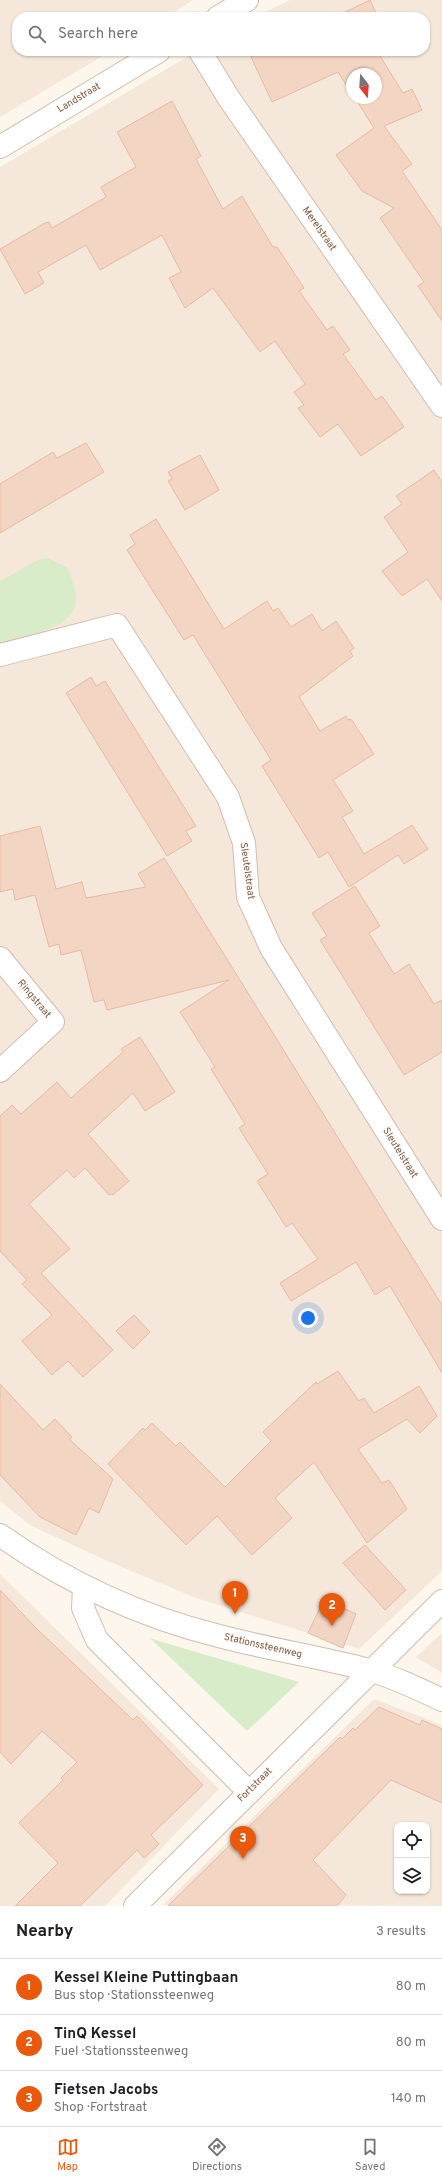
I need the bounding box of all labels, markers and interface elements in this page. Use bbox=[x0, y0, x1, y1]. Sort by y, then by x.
search box bbox=[12, 12, 430, 56]
icon: search bbox=[26, 23, 48, 45]
text: Search here bbox=[58, 25, 138, 44]
north arrow bbox=[346, 68, 382, 104]
street label: Landstraat bbox=[55, 80, 103, 116]
street label: Merelstraat bbox=[299, 204, 339, 254]
street label: Sleutelstraat bbox=[237, 842, 257, 900]
street label: Ringstraat bbox=[14, 977, 54, 1021]
street label: Sleutelstraat bbox=[379, 1125, 421, 1181]
your location bbox=[298, 1308, 318, 1328]
pin: 1 bbox=[222, 1581, 248, 1614]
pin: 2 bbox=[319, 1593, 345, 1626]
street label: Stationssteenweg bbox=[223, 1631, 303, 1661]
street label: Fortstraat bbox=[235, 1765, 275, 1805]
map controls bbox=[394, 1822, 430, 1894]
button: locate bbox=[394, 1822, 430, 1858]
pin: 3 bbox=[230, 1826, 256, 1859]
button: layers bbox=[394, 1858, 430, 1894]
text: Nearby bbox=[16, 1921, 73, 1943]
text: 3 results bbox=[376, 1924, 426, 1940]
text: Kessel Kleine Puttingbaan bbox=[54, 1969, 238, 1988]
text: 1 bbox=[26, 1979, 32, 1995]
text: 80 m bbox=[396, 1979, 426, 1995]
text: Bus stop · Stationssteenweg bbox=[54, 1988, 214, 2004]
text: TinQ Kessel bbox=[54, 2025, 136, 2044]
text: 2 bbox=[25, 2035, 33, 2051]
text: 80 m bbox=[396, 2035, 426, 2051]
text: Fuel · Stationssteenweg bbox=[54, 2044, 188, 2060]
text: Fietsen Jacobs bbox=[54, 2081, 158, 2100]
text: 3 bbox=[25, 2091, 33, 2107]
text: 140 m bbox=[391, 2091, 426, 2107]
text: Shop · Fortstraat bbox=[54, 2100, 147, 2116]
tab: Map bbox=[57, 2136, 79, 2174]
tab: Directions bbox=[192, 2136, 242, 2174]
tab: Saved bbox=[355, 2136, 385, 2174]

